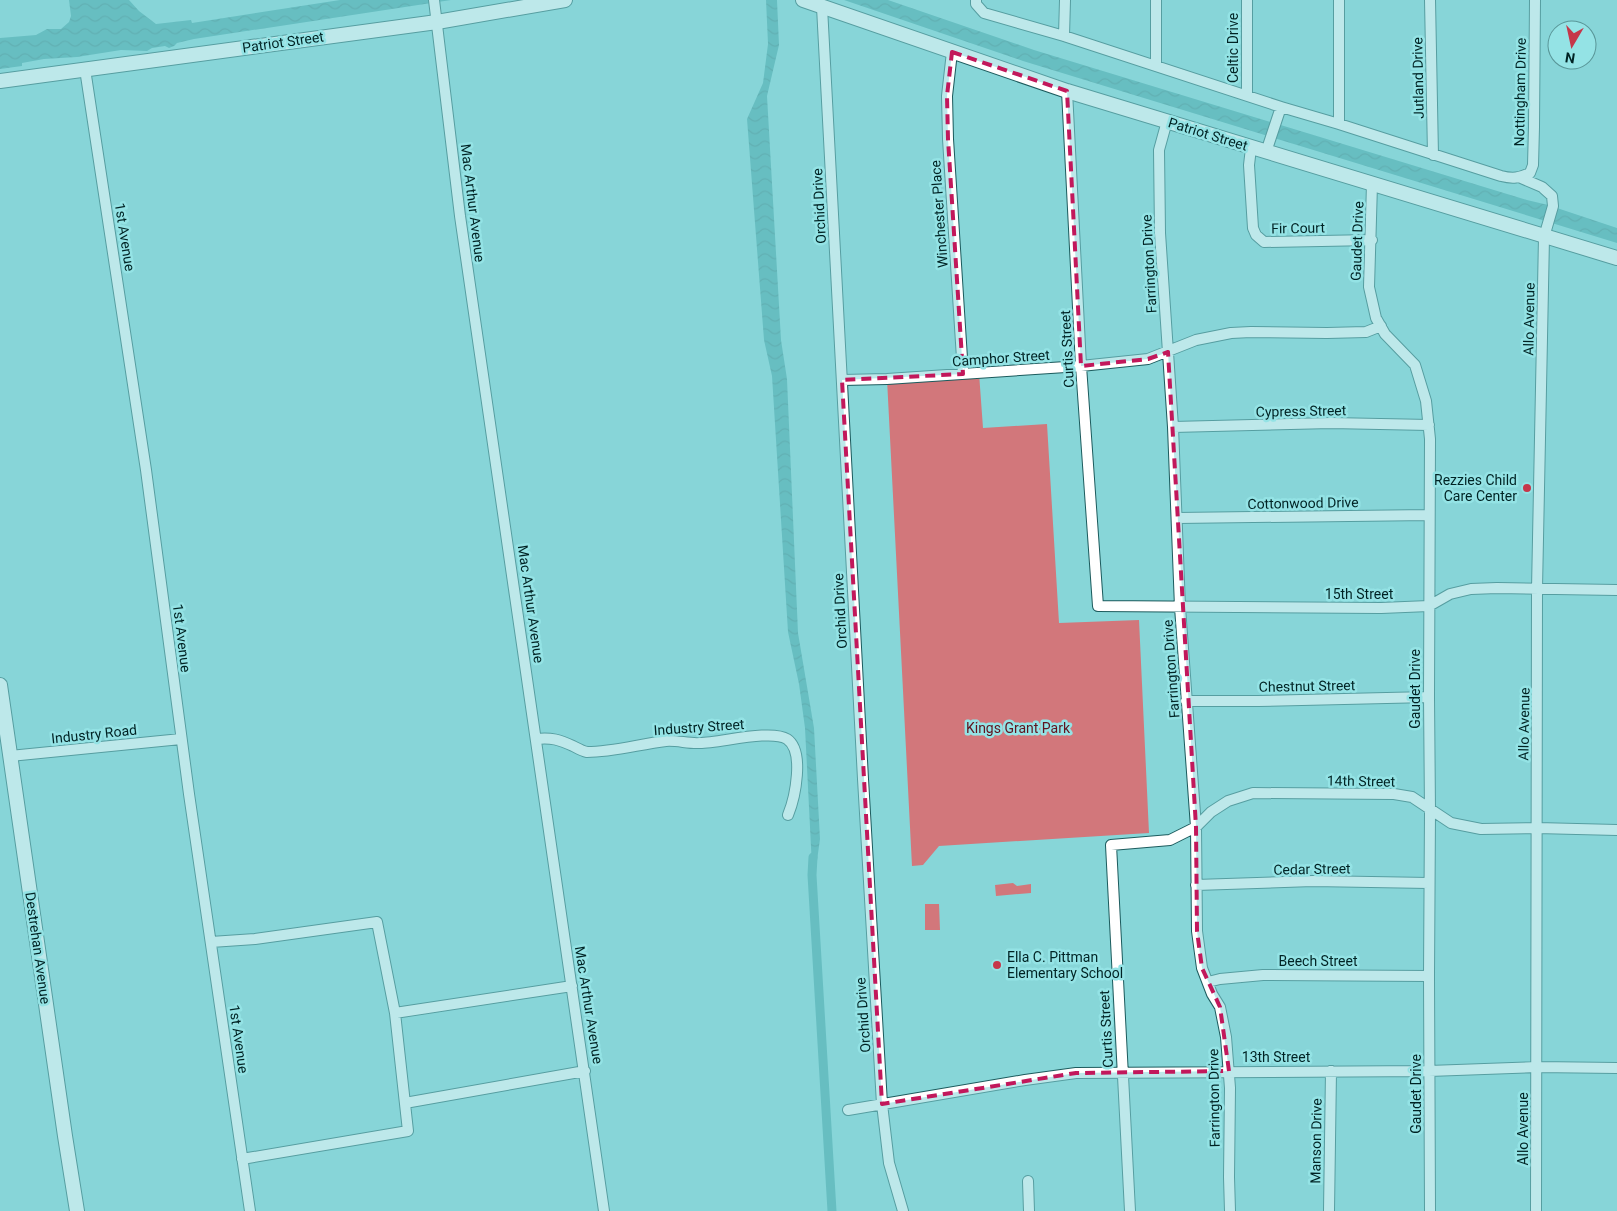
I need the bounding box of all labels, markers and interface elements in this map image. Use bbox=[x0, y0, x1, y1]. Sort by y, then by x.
street label: Celtic Drive bbox=[1225, 13, 1241, 83]
north arrow bbox=[1547, 20, 1597, 70]
street label: Patriot Street bbox=[241, 28, 325, 56]
street label: Jutland Drive bbox=[1409, 37, 1427, 119]
street label: Nottingham Drive bbox=[1511, 38, 1529, 146]
text: N bbox=[1564, 49, 1576, 67]
street label: Patriot Street bbox=[1166, 114, 1250, 154]
street label: Mac Arthur Avenue bbox=[458, 143, 488, 263]
street label: Winchester Place bbox=[927, 160, 951, 268]
street label: Orchid Drive bbox=[809, 168, 829, 244]
street label: Gaudet Drive bbox=[1348, 201, 1366, 281]
street label: 1st Avenue bbox=[112, 202, 138, 272]
street label: Farrington Drive bbox=[1138, 214, 1160, 314]
street label: Fir Court bbox=[1271, 220, 1325, 236]
street label: Allo Avenue bbox=[1520, 282, 1538, 356]
street label: Curtis Street bbox=[1057, 309, 1077, 388]
street label: Camphor Street bbox=[952, 347, 1051, 369]
street label: Cypress Street bbox=[1256, 402, 1347, 420]
place label: Rezzies Child Care Center bbox=[1434, 472, 1517, 504]
marker: Rezzies Child Care Center bbox=[1521, 482, 1533, 494]
street label: Cottonwood Drive bbox=[1247, 494, 1359, 512]
street label: Mac Arthur Avenue bbox=[515, 544, 547, 664]
street label: Orchid Drive bbox=[830, 573, 850, 649]
street label: 15th Street bbox=[1325, 586, 1394, 602]
street label: 1st Avenue bbox=[170, 603, 194, 673]
street label: Farrington Drive bbox=[1160, 619, 1182, 719]
street label: Gaudet Drive bbox=[1407, 649, 1423, 729]
street label: Chestnut Street bbox=[1259, 677, 1356, 695]
street label: Allo Avenue bbox=[1515, 687, 1533, 761]
street label: Industry Street bbox=[653, 716, 745, 738]
park label: Kings Grant Park bbox=[966, 720, 1071, 736]
street label: Industry Road bbox=[50, 722, 138, 746]
street label: 14th Street bbox=[1327, 772, 1396, 790]
street label: Cedar Street bbox=[1273, 860, 1351, 878]
street label: Destrehan Avenue bbox=[22, 891, 54, 1005]
street label: Mac Arthur Avenue bbox=[572, 945, 606, 1065]
place label: Ella C. Pittman Elementary School bbox=[1007, 949, 1123, 981]
street label: Beech Street bbox=[1278, 953, 1358, 969]
marker: Ella C. Pittman Elementary School bbox=[991, 959, 1003, 971]
street label: Orchid Drive bbox=[852, 977, 874, 1053]
street label: Curtis Street bbox=[1096, 989, 1116, 1068]
street label: 1st Avenue bbox=[226, 1004, 252, 1074]
street label: Farrington Drive bbox=[1205, 1049, 1223, 1147]
street label: 13th Street bbox=[1242, 1049, 1311, 1065]
street label: Gaudet Drive bbox=[1408, 1054, 1424, 1134]
street label: Allo Avenue bbox=[1515, 1092, 1531, 1166]
street label: Manson Drive bbox=[1307, 1098, 1325, 1184]

